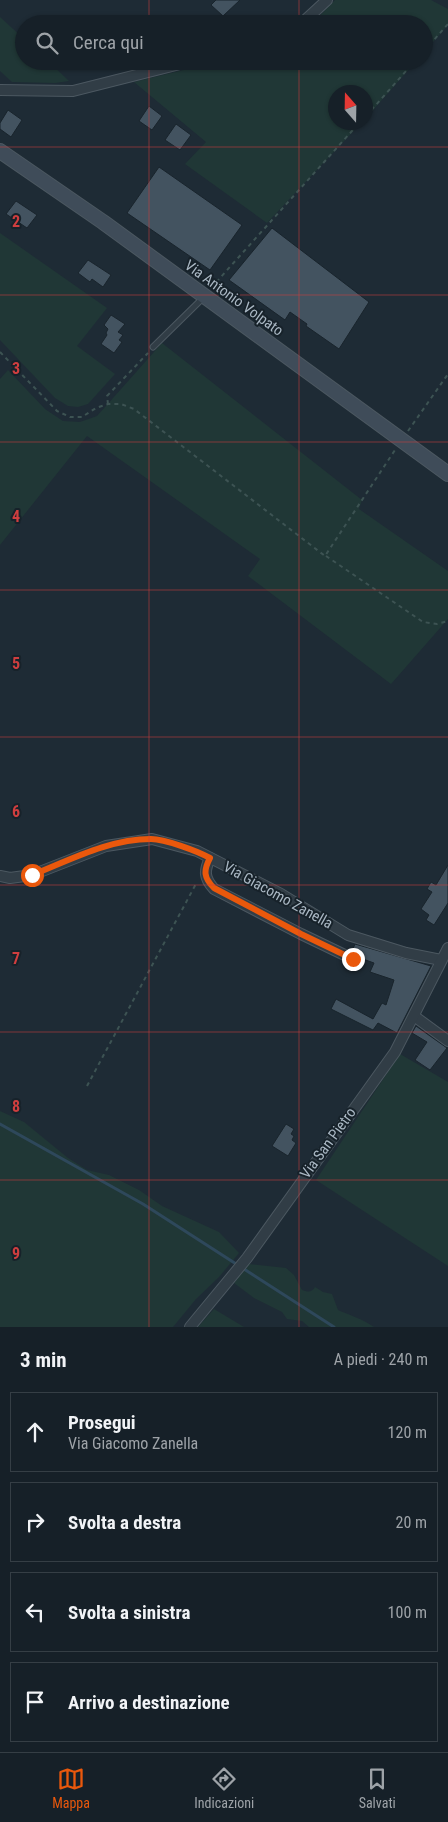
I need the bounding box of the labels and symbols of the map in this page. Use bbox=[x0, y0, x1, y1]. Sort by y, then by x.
north arrow bbox=[328, 85, 373, 130]
text: 2 bbox=[12, 212, 20, 231]
street label: Via Antonio Volpato bbox=[181, 256, 287, 340]
text: 3 bbox=[12, 359, 20, 378]
text: 4 bbox=[12, 507, 20, 526]
text: 5 bbox=[12, 654, 20, 673]
text: 6 bbox=[12, 802, 20, 821]
street label: Via Giacomo Zanella bbox=[220, 858, 336, 932]
route start bbox=[21, 864, 44, 887]
route end bbox=[342, 948, 365, 971]
text: 7 bbox=[12, 949, 20, 968]
text: 8 bbox=[12, 1097, 20, 1116]
street label: Via San Pietro bbox=[296, 1104, 360, 1182]
text: 9 bbox=[12, 1244, 20, 1263]

